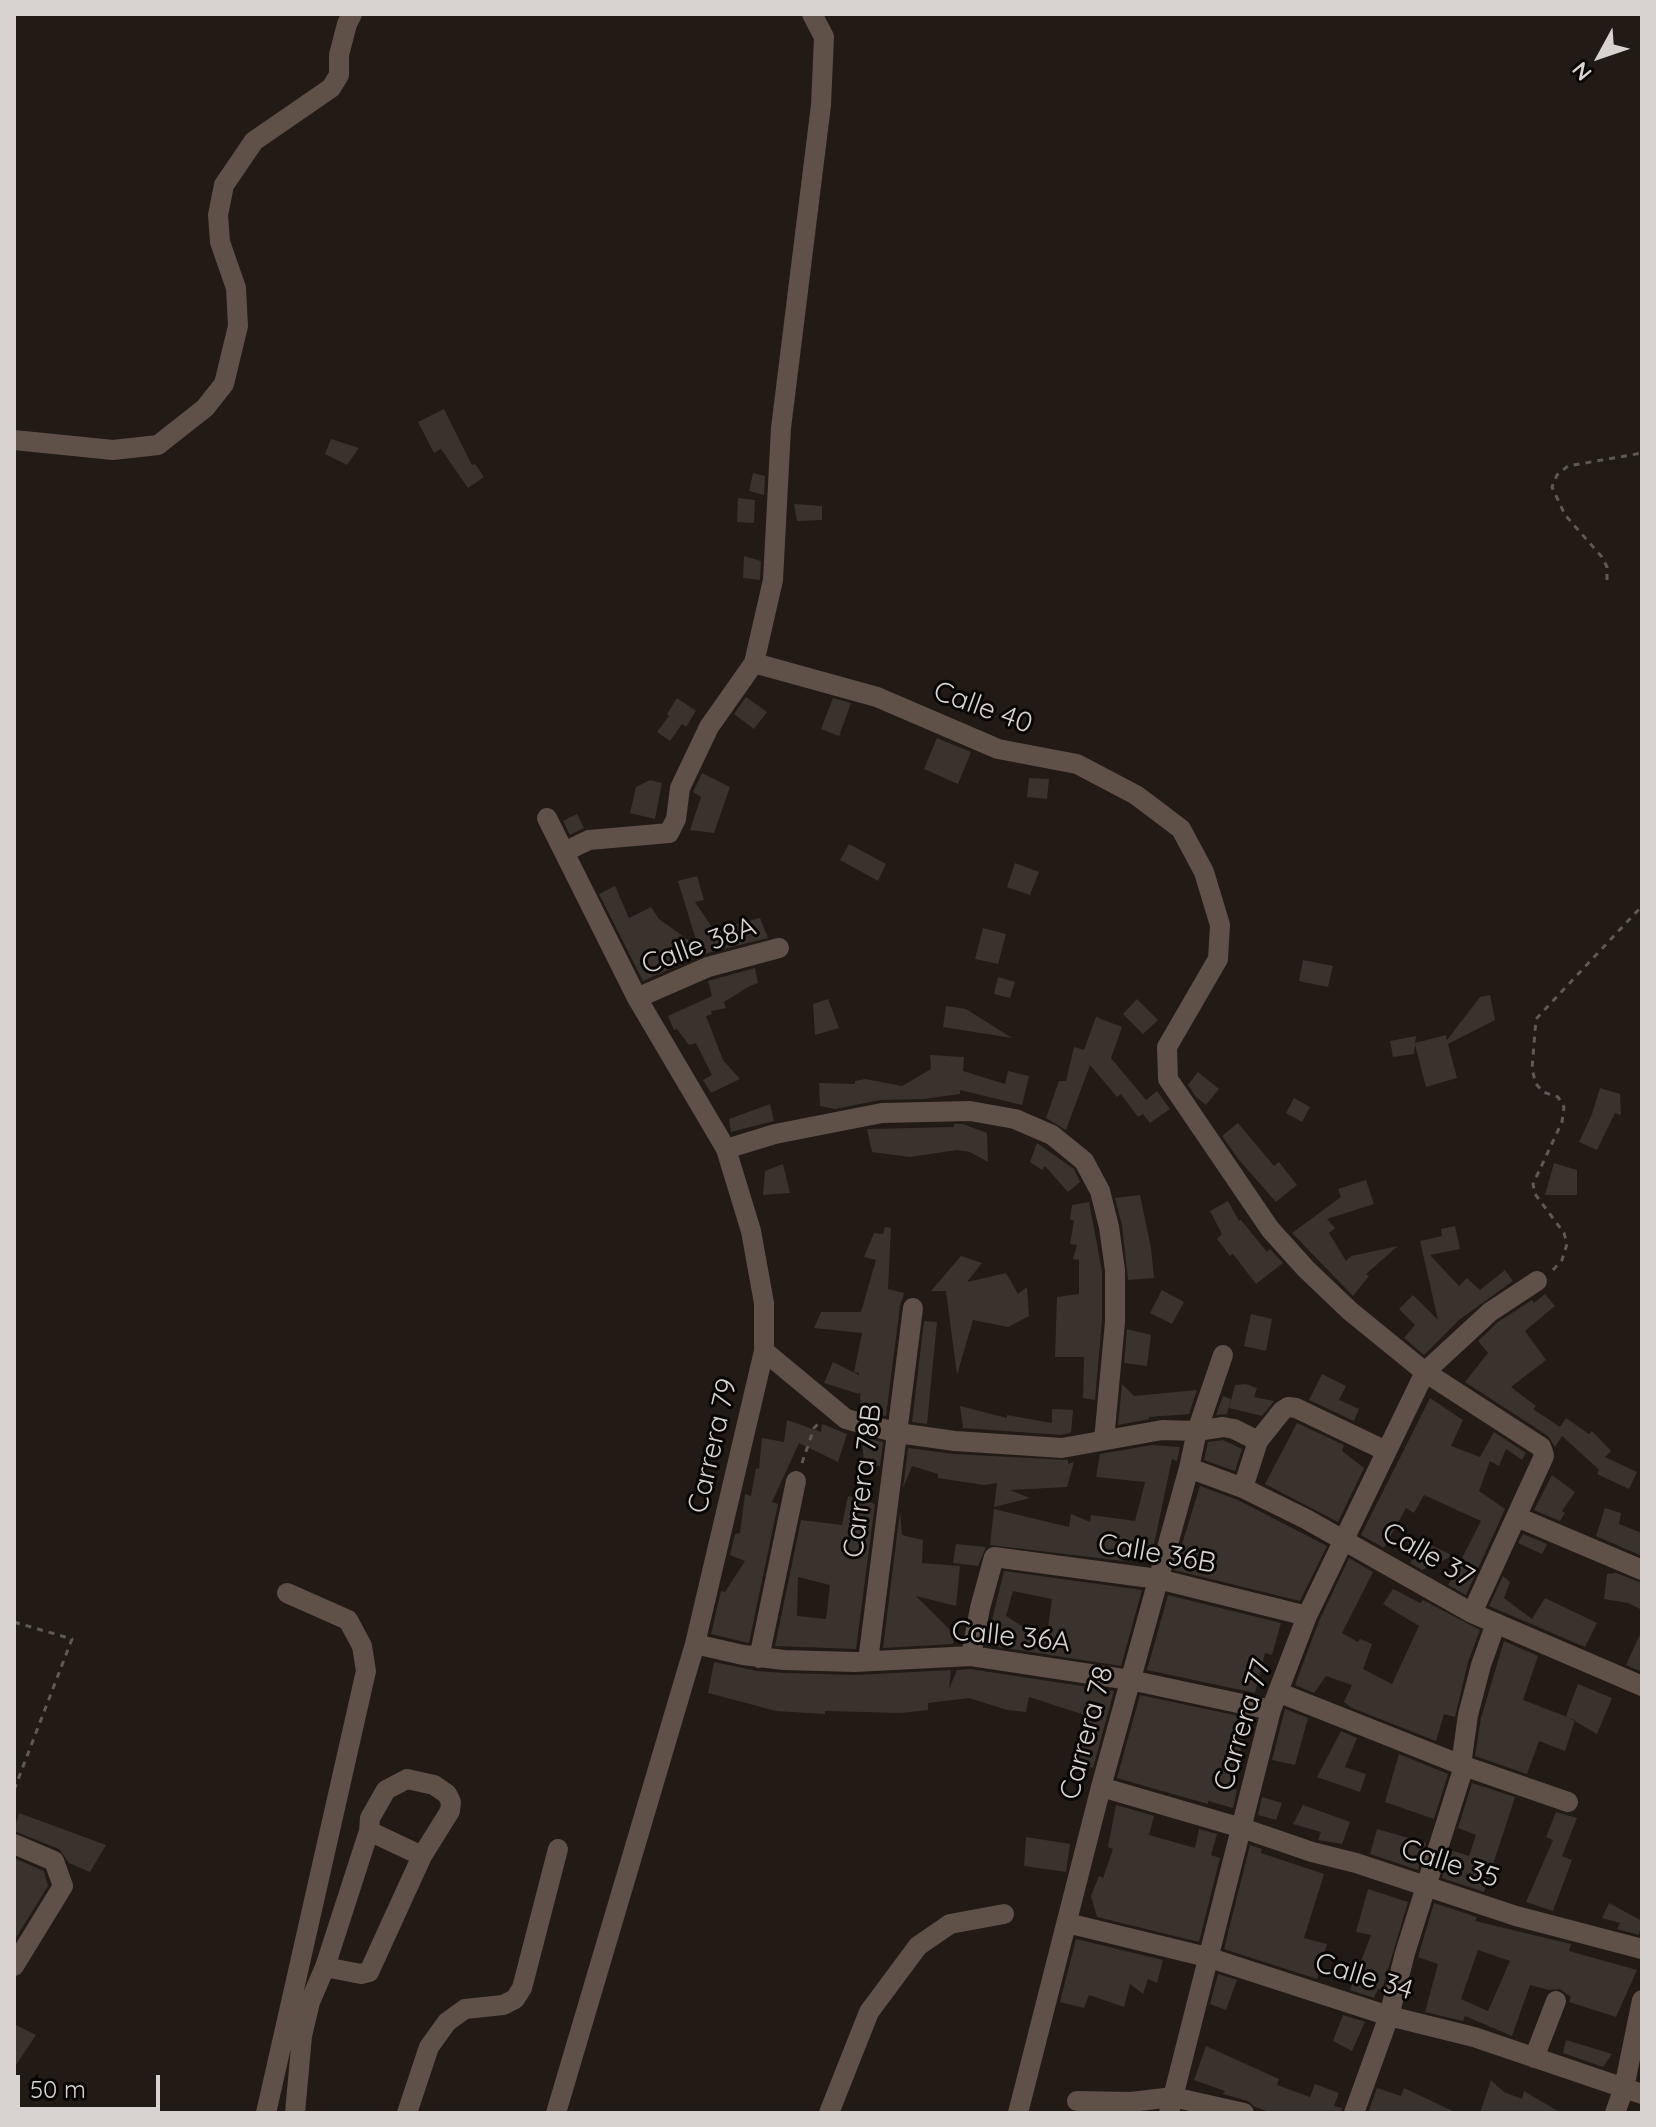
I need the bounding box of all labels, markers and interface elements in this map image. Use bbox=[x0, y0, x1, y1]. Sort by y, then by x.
north arrow bbox=[1560, 16, 1640, 96]
text: N bbox=[1566, 56, 1598, 87]
street label: Calle 40 bbox=[929, 675, 1037, 741]
street label: Calle 38A bbox=[637, 910, 761, 982]
street label: Carrera 79 bbox=[681, 1375, 745, 1517]
street label: Carrera 78B bbox=[837, 1402, 889, 1560]
street label: Calle 37 bbox=[1376, 1515, 1480, 1595]
street label: Calle 36B bbox=[1095, 1527, 1219, 1581]
street label: Calle 36A bbox=[950, 1614, 1072, 1660]
street label: Carrera 77 bbox=[1207, 1655, 1279, 1795]
street label: Carrera 78 bbox=[1053, 1663, 1121, 1803]
street label: Calle 35 bbox=[1397, 1832, 1503, 1896]
street label: Calle 34 bbox=[1311, 1946, 1417, 2008]
scale bar bbox=[20, 2059, 164, 2109]
text: 50 m bbox=[30, 2074, 86, 2104]

